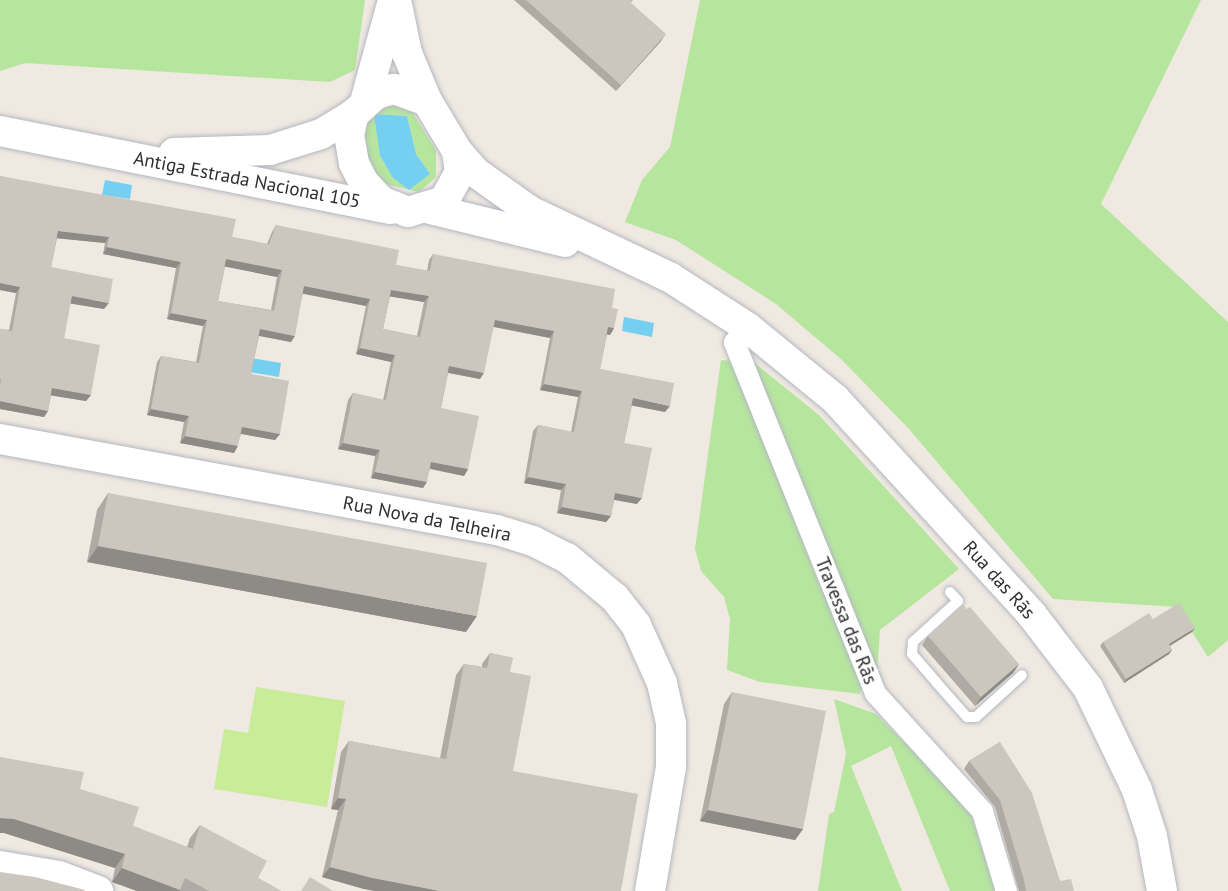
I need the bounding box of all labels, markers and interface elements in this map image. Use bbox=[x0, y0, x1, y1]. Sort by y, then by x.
street label: Antiga Estrada Nacional 105 bbox=[132, 147, 362, 213]
street label: Rua Nova da Telheira bbox=[341, 491, 513, 547]
street label: Rua das Rãs bbox=[958, 536, 1040, 624]
street label: Travessa das Rãs bbox=[810, 554, 882, 688]

